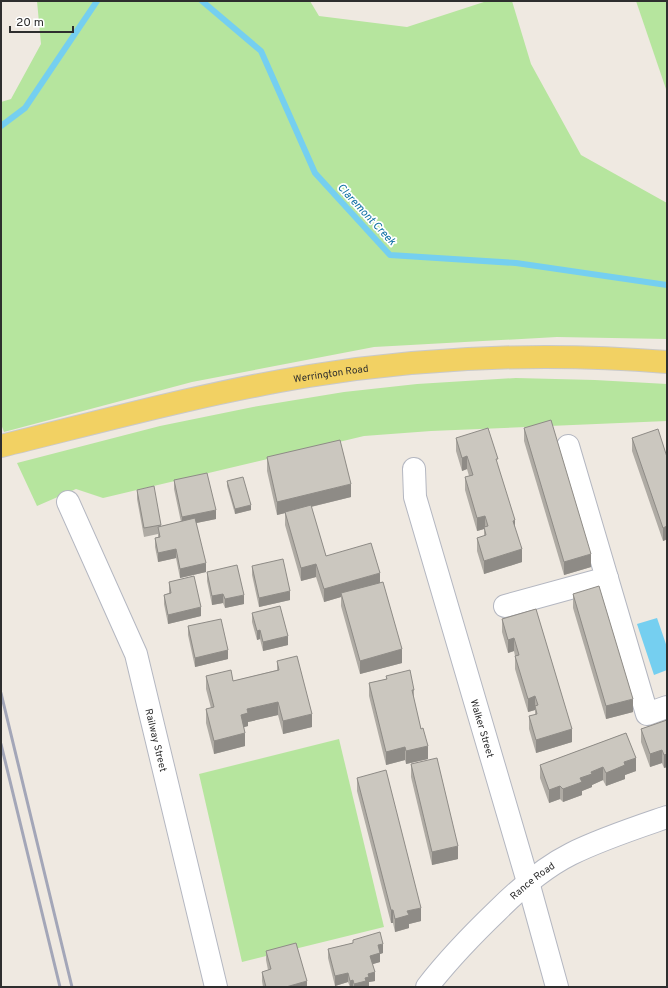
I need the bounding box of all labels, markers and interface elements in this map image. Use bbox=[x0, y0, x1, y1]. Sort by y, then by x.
scale bar bbox=[10, 8, 73, 34]
text: 20 m bbox=[16, 15, 44, 31]
water label: Claremont Creek bbox=[334, 181, 399, 249]
street label: Werrington Road bbox=[293, 363, 369, 387]
street label: Walker Street bbox=[467, 698, 496, 760]
street label: Railway Street bbox=[141, 708, 169, 773]
street label: Rance Road bbox=[508, 860, 558, 903]

